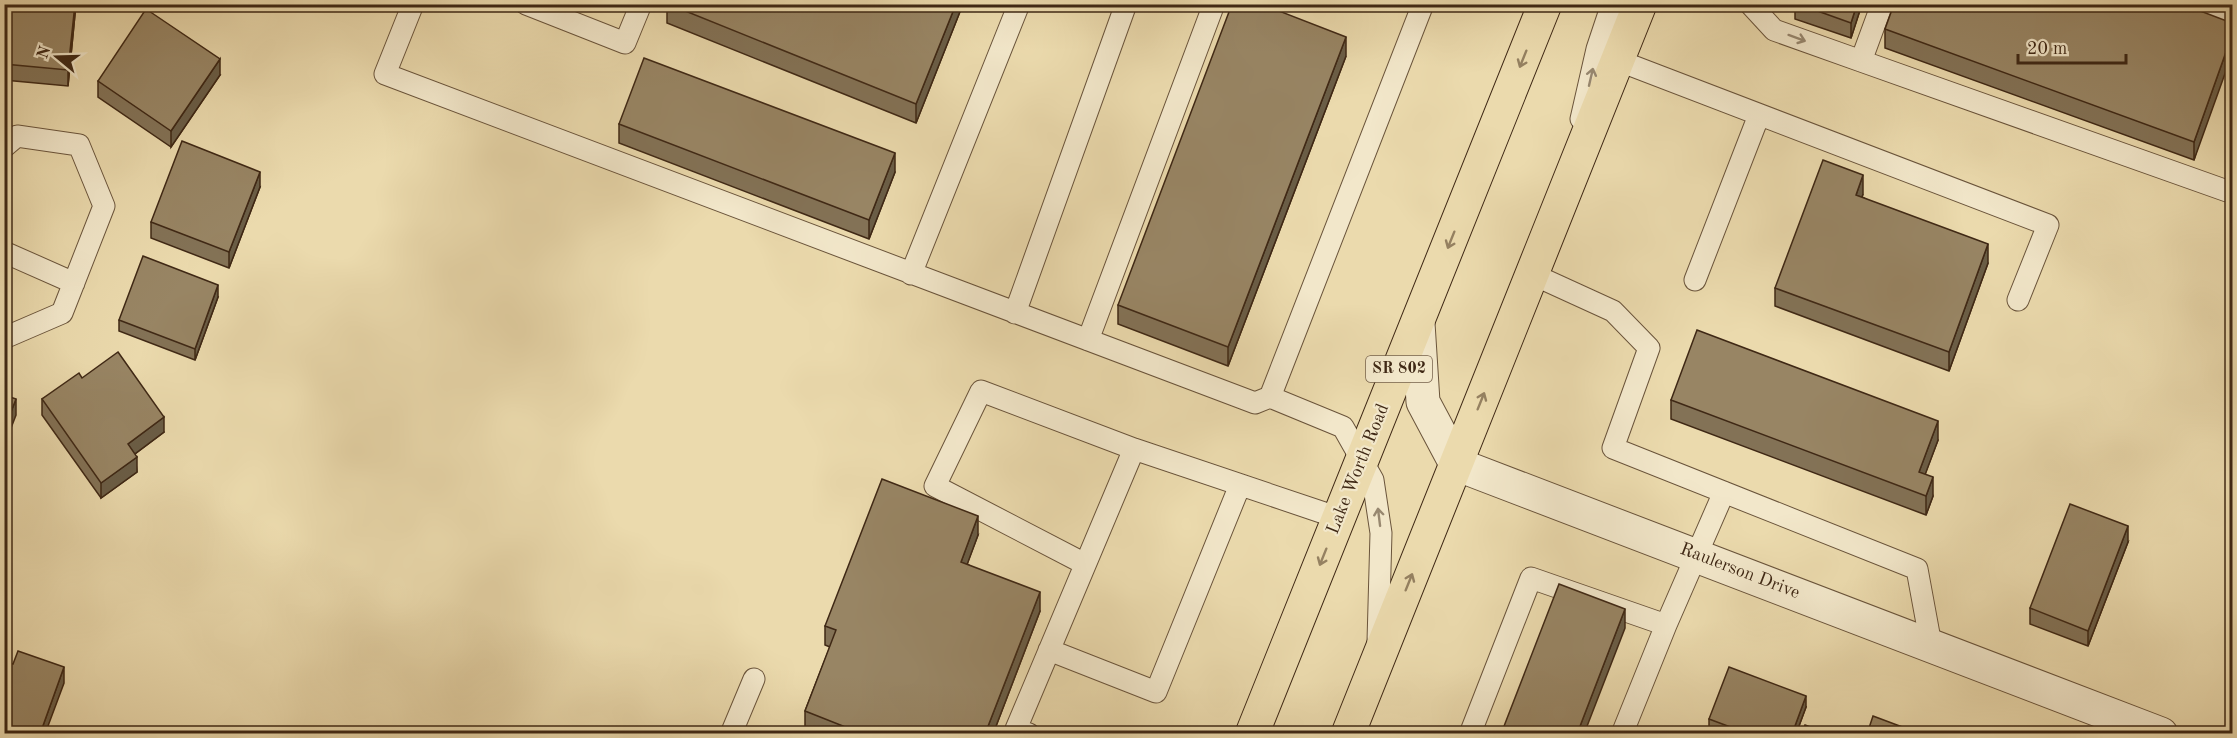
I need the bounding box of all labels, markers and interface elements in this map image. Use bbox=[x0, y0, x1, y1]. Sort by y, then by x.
north arrow bbox=[27, 27, 87, 87]
scale bar bbox=[2018, 27, 2126, 65]
one-way arrow bbox=[1787, 33, 1805, 44]
text: 20 m bbox=[2027, 40, 2067, 58]
text: N bbox=[35, 44, 55, 61]
one-way arrow bbox=[1517, 49, 1528, 68]
one-way arrow bbox=[1585, 68, 1597, 87]
one-way arrow bbox=[1445, 230, 1456, 249]
road number: SR 802 bbox=[1366, 356, 1432, 382]
one-way arrow bbox=[1476, 392, 1487, 411]
street label: Lake Worth Road bbox=[1324, 401, 1392, 537]
one-way arrow bbox=[1373, 508, 1384, 528]
street label: Raulerson Drive bbox=[1678, 540, 1802, 602]
one-way arrow bbox=[1317, 547, 1328, 566]
one-way arrow bbox=[1404, 573, 1415, 592]

